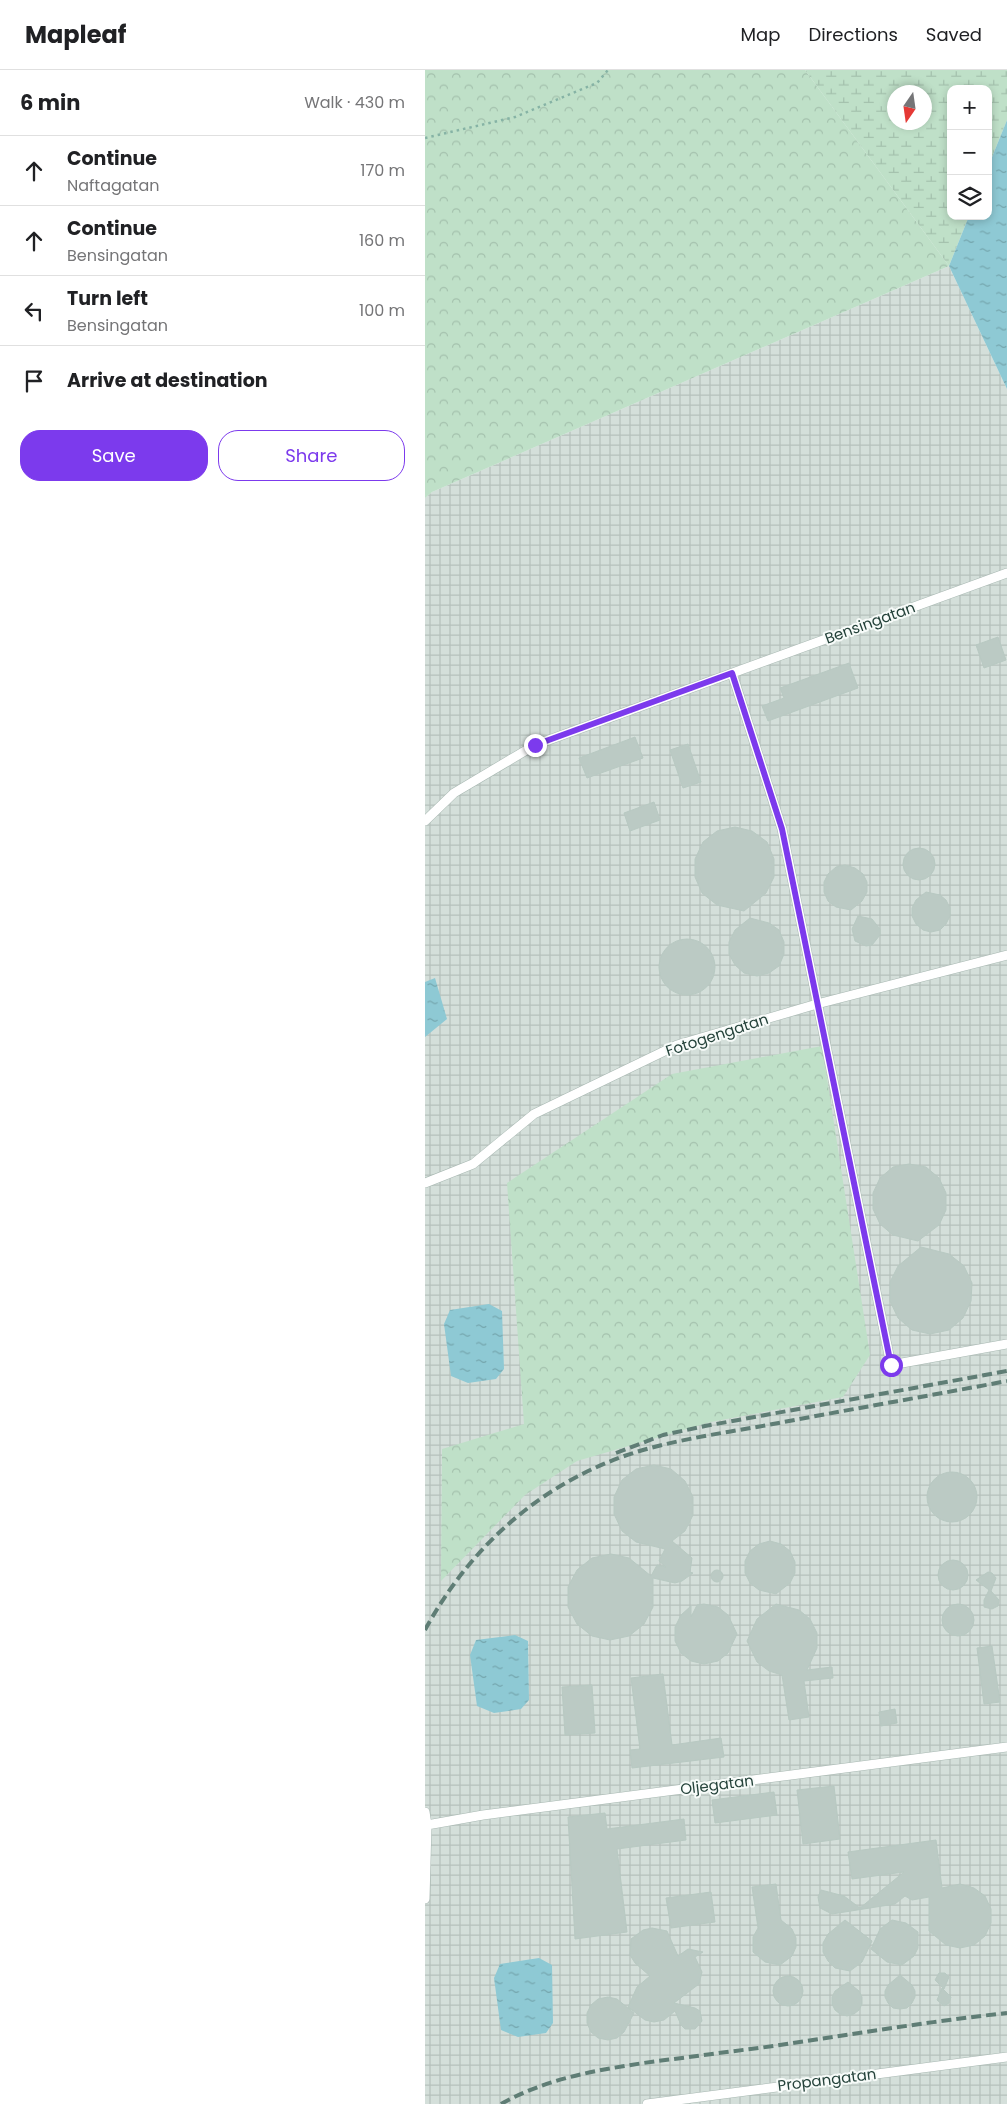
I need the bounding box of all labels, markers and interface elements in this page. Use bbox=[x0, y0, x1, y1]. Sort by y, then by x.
text: Mapleaf bbox=[25, 18, 126, 51]
text: Map bbox=[741, 22, 780, 47]
text: Directions bbox=[808, 22, 898, 47]
text: Saved bbox=[926, 22, 982, 47]
north arrow bbox=[887, 85, 932, 130]
map controls bbox=[947, 85, 992, 220]
button: + bbox=[947, 85, 992, 130]
text: 6 min bbox=[20, 88, 80, 117]
text: Walk · 430 m bbox=[304, 91, 405, 114]
button: − bbox=[947, 130, 992, 175]
text: Continue bbox=[67, 145, 157, 172]
icon: ahead bbox=[20, 157, 48, 185]
text: 170 m bbox=[360, 159, 405, 182]
text: Naftagatan bbox=[67, 174, 159, 197]
button: layers bbox=[947, 175, 992, 220]
text: Continue bbox=[67, 215, 157, 242]
icon: ahead bbox=[20, 227, 48, 255]
text: 160 m bbox=[359, 229, 405, 252]
text: Bensingatan bbox=[67, 244, 168, 267]
text: Turn left bbox=[67, 285, 148, 312]
icon: left bbox=[20, 297, 48, 325]
text: 100 m bbox=[359, 299, 405, 322]
text: Bensingatan bbox=[67, 314, 168, 337]
icon: arrive bbox=[20, 367, 48, 395]
text: Arrive at destination bbox=[67, 367, 268, 394]
button: Save bbox=[20, 430, 208, 481]
button: Share bbox=[218, 430, 405, 481]
street label: Bensingatan bbox=[822, 596, 918, 649]
route end bbox=[524, 734, 547, 757]
street label: Fotogengatan bbox=[663, 1008, 771, 1061]
route start bbox=[880, 1354, 903, 1377]
street label: Oljegatan bbox=[679, 1770, 755, 1799]
street label: Propangatan bbox=[776, 2063, 877, 2096]

